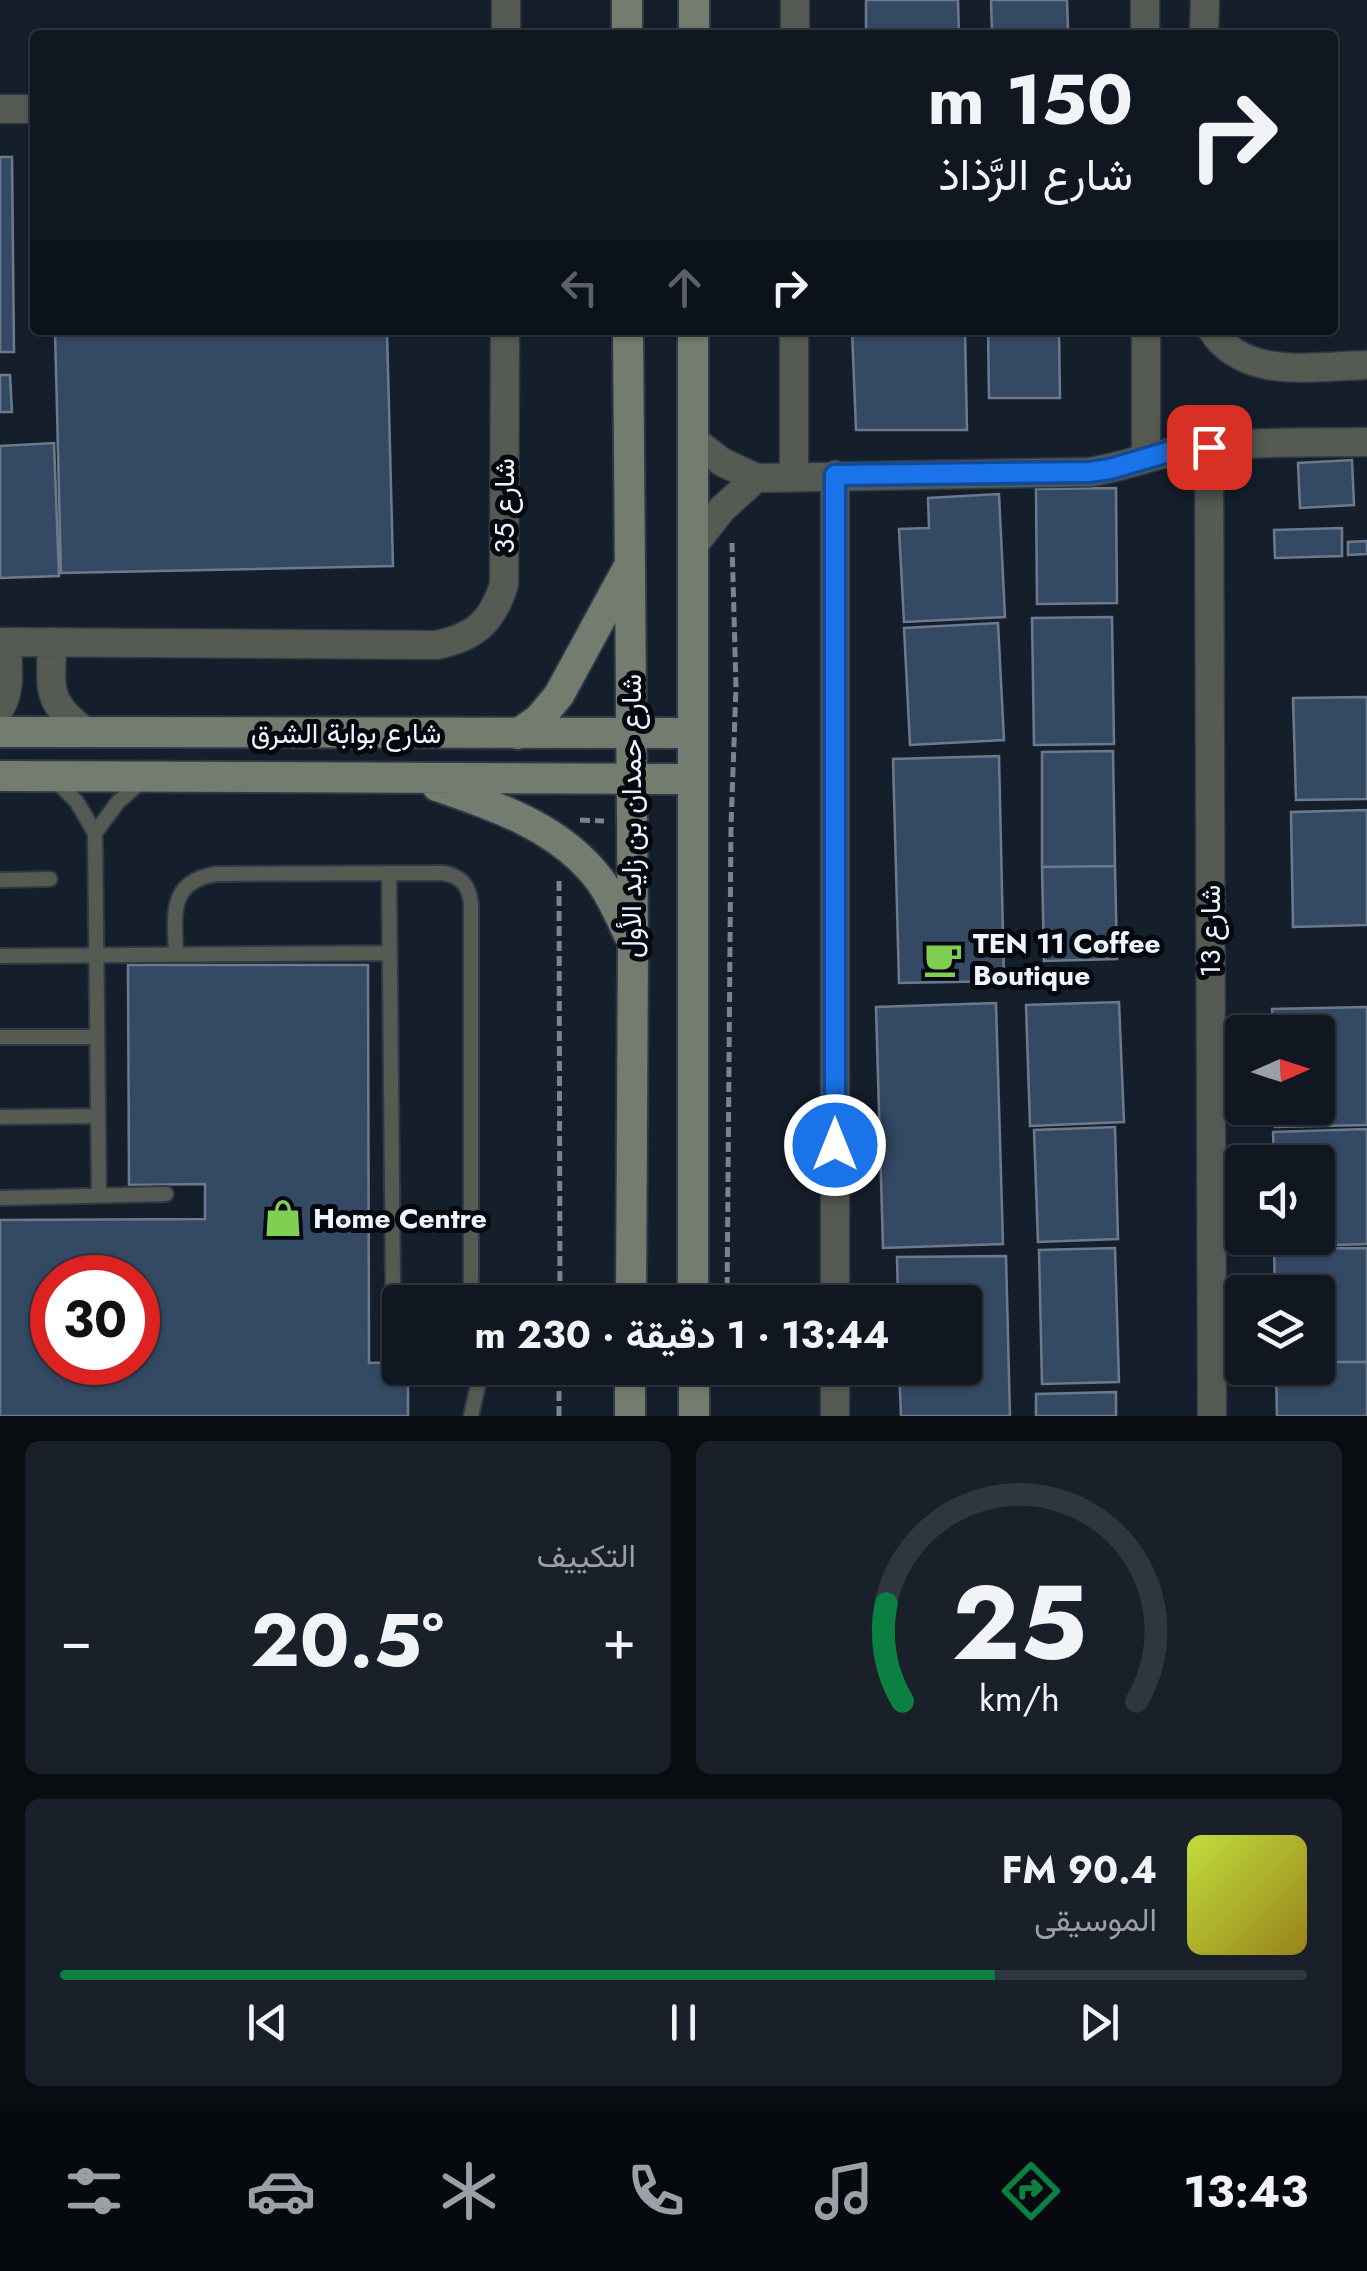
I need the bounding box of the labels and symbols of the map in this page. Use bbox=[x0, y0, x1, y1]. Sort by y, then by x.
pin bbox=[1167, 405, 1252, 490]
street label: شارع 35 bbox=[484, 458, 525, 554]
street label: شارع حمدان بن زايد الأول bbox=[611, 674, 652, 958]
street label: شارع بوابة الشرق bbox=[251, 713, 441, 754]
street label: شارع 13 bbox=[1190, 885, 1231, 977]
place label: TEN 11 Coffee Boutique bbox=[973, 923, 1161, 996]
cafe icon: TEN 11 Coffee Boutique bbox=[922, 938, 964, 980]
north arrow bbox=[1225, 1015, 1335, 1125]
position arrow bbox=[783, 1093, 887, 1197]
shop icon: Home Centre bbox=[262, 1197, 304, 1239]
place label: Home Centre bbox=[313, 1198, 487, 1239]
speed limit sign: 30 bbox=[30, 1255, 160, 1385]

